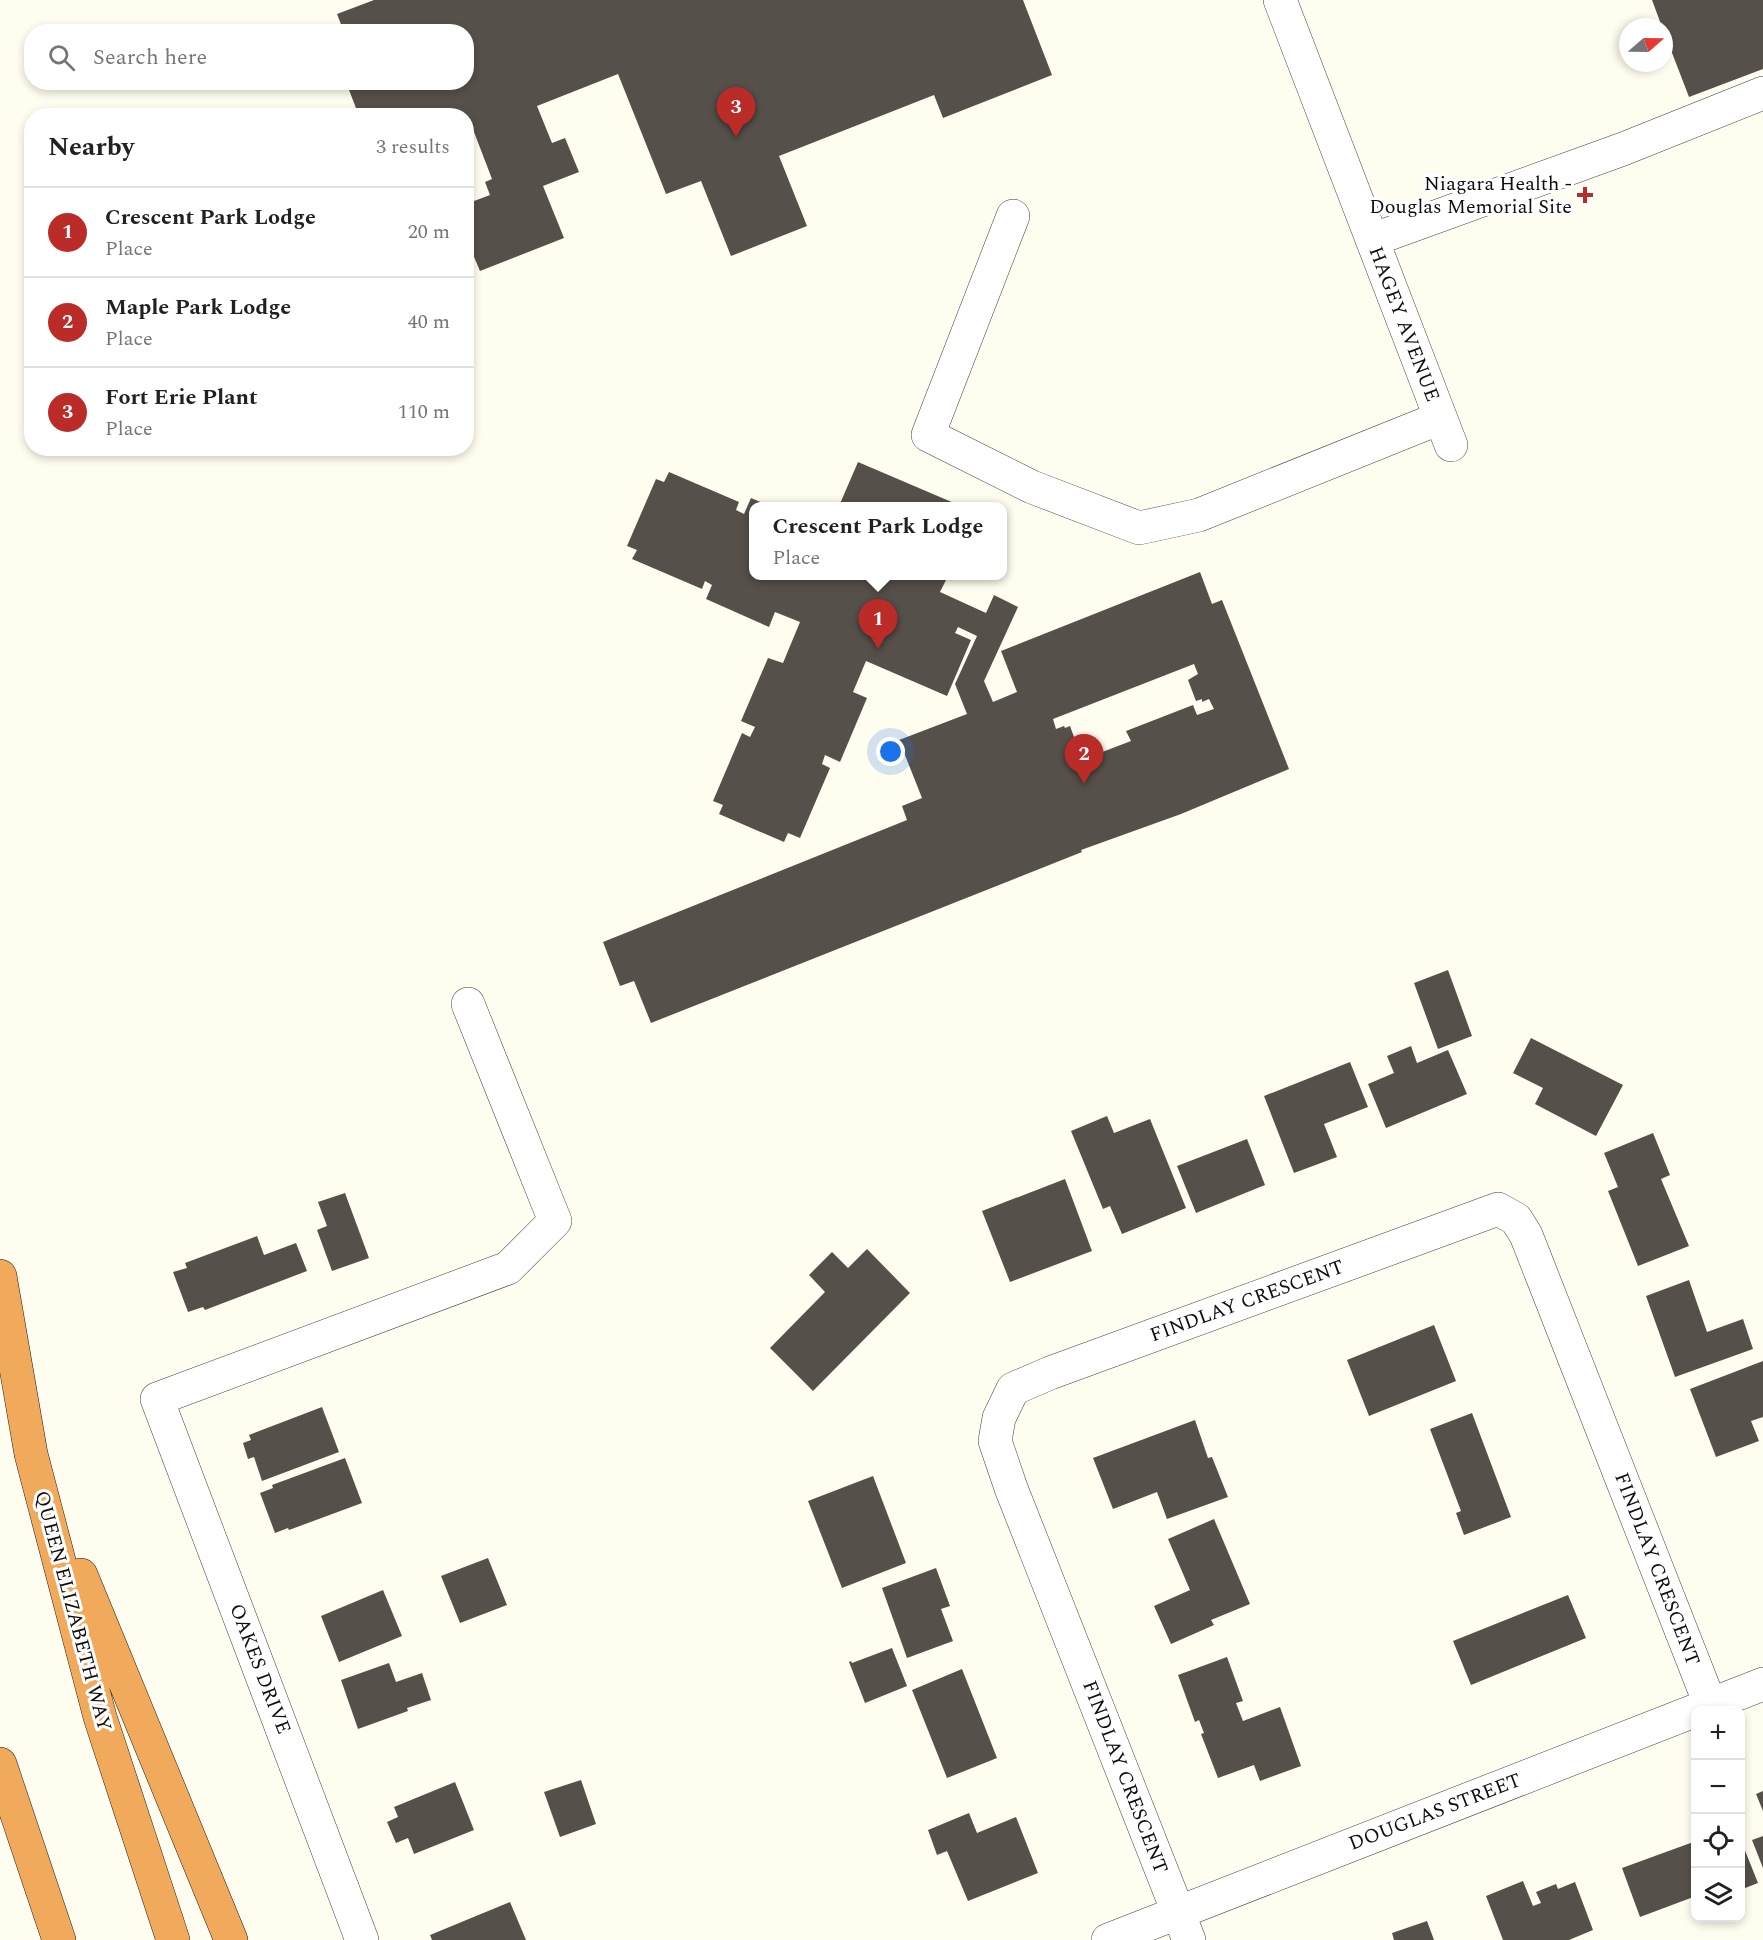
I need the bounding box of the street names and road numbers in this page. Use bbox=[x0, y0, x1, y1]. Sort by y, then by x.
street label: HAGEY AVENUE bbox=[1361, 242, 1447, 406]
street label: FINDLAY CRESCENT bbox=[1146, 1252, 1348, 1350]
street label: FINDLAY CRESCENT bbox=[1606, 1468, 1708, 1670]
street label: QUEEN ELIZABETH WAY bbox=[26, 1487, 120, 1735]
street label: OAKES DRIVE bbox=[221, 1599, 299, 1739]
street label: FINDLAY CRESCENT bbox=[1074, 1676, 1176, 1878]
street label: DOUGLAS STREET bbox=[1344, 1765, 1526, 1859]

